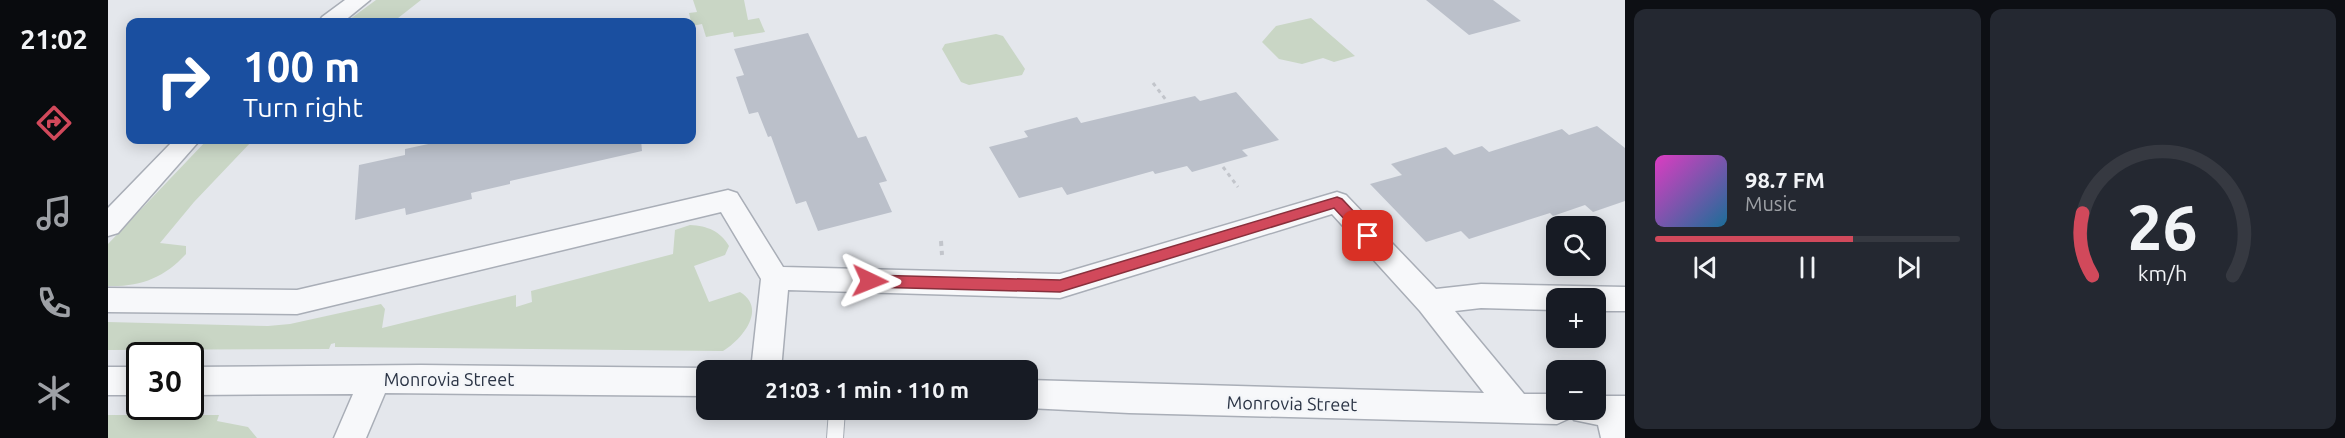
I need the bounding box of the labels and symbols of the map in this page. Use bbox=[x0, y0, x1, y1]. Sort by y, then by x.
pin bbox=[1342, 210, 1393, 261]
position arrow bbox=[838, 249, 902, 313]
speed limit sign: 30 bbox=[126, 342, 204, 420]
street label: Monrovia Street bbox=[384, 369, 514, 389]
street label: Monrovia Street bbox=[1227, 392, 1357, 414]

